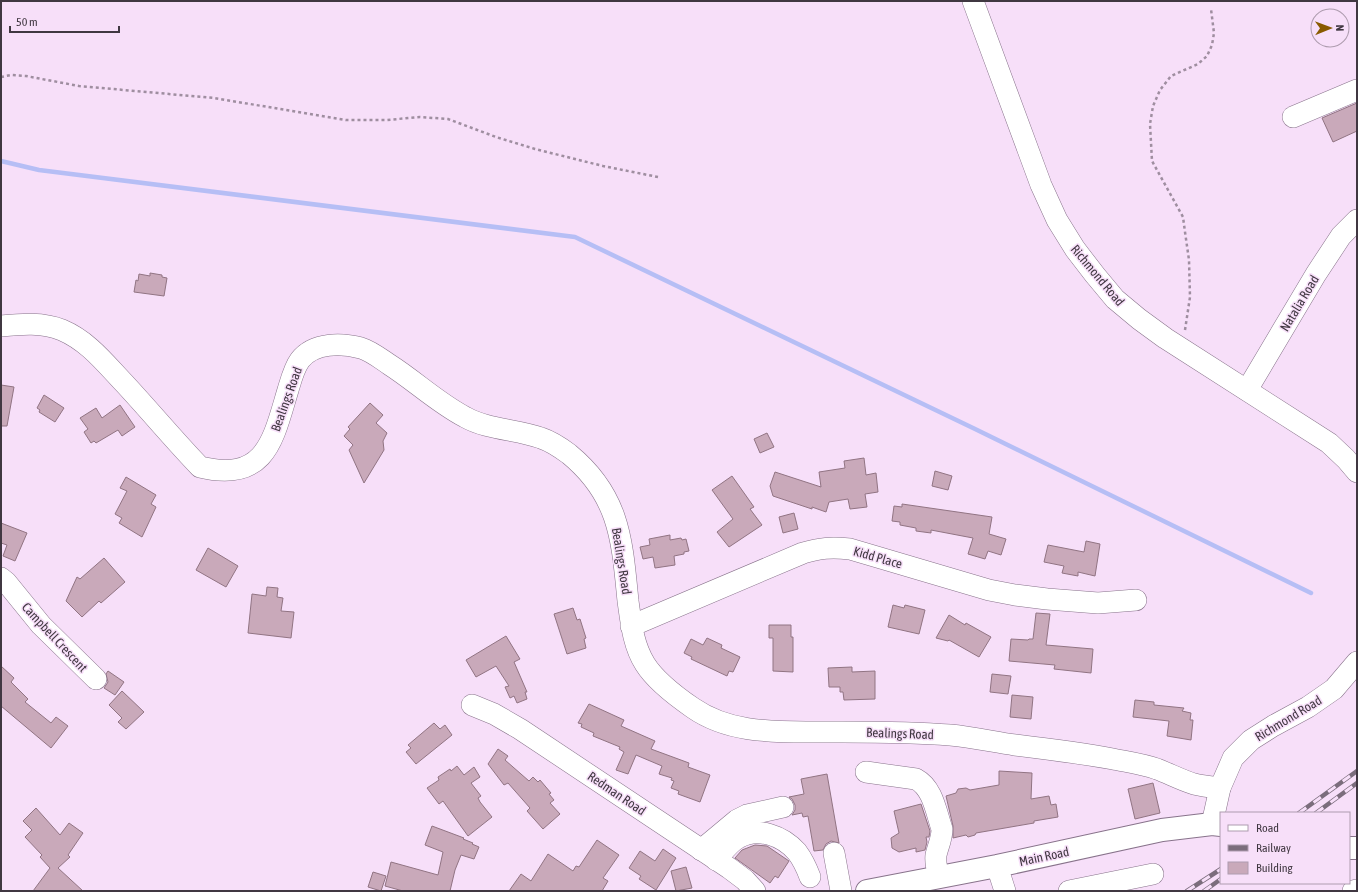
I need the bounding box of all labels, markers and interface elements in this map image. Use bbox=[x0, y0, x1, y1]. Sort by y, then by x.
scale bar bbox=[10, 8, 119, 34]
north arrow bbox=[1310, 8, 1350, 48]
text: 50 m bbox=[16, 15, 38, 29]
text: N bbox=[1334, 24, 1346, 31]
street label: Richmond Road bbox=[1068, 242, 1128, 309]
street label: Natalia Road bbox=[1277, 273, 1322, 334]
street label: Bealings Road bbox=[268, 365, 305, 434]
street label: Bealings Road bbox=[609, 527, 634, 596]
street label: Kidd Place bbox=[852, 543, 904, 572]
street label: Campbell Crescent bbox=[19, 600, 91, 675]
street label: Richmond Road bbox=[1252, 693, 1324, 744]
street label: Bealings Road bbox=[866, 725, 934, 742]
street label: Redman Road bbox=[585, 769, 649, 818]
legend bbox=[1220, 812, 1350, 884]
text: Road bbox=[1256, 821, 1279, 835]
text: Railway bbox=[1256, 841, 1291, 855]
street label: Main Road bbox=[1018, 844, 1070, 869]
text: Building bbox=[1256, 861, 1294, 875]

